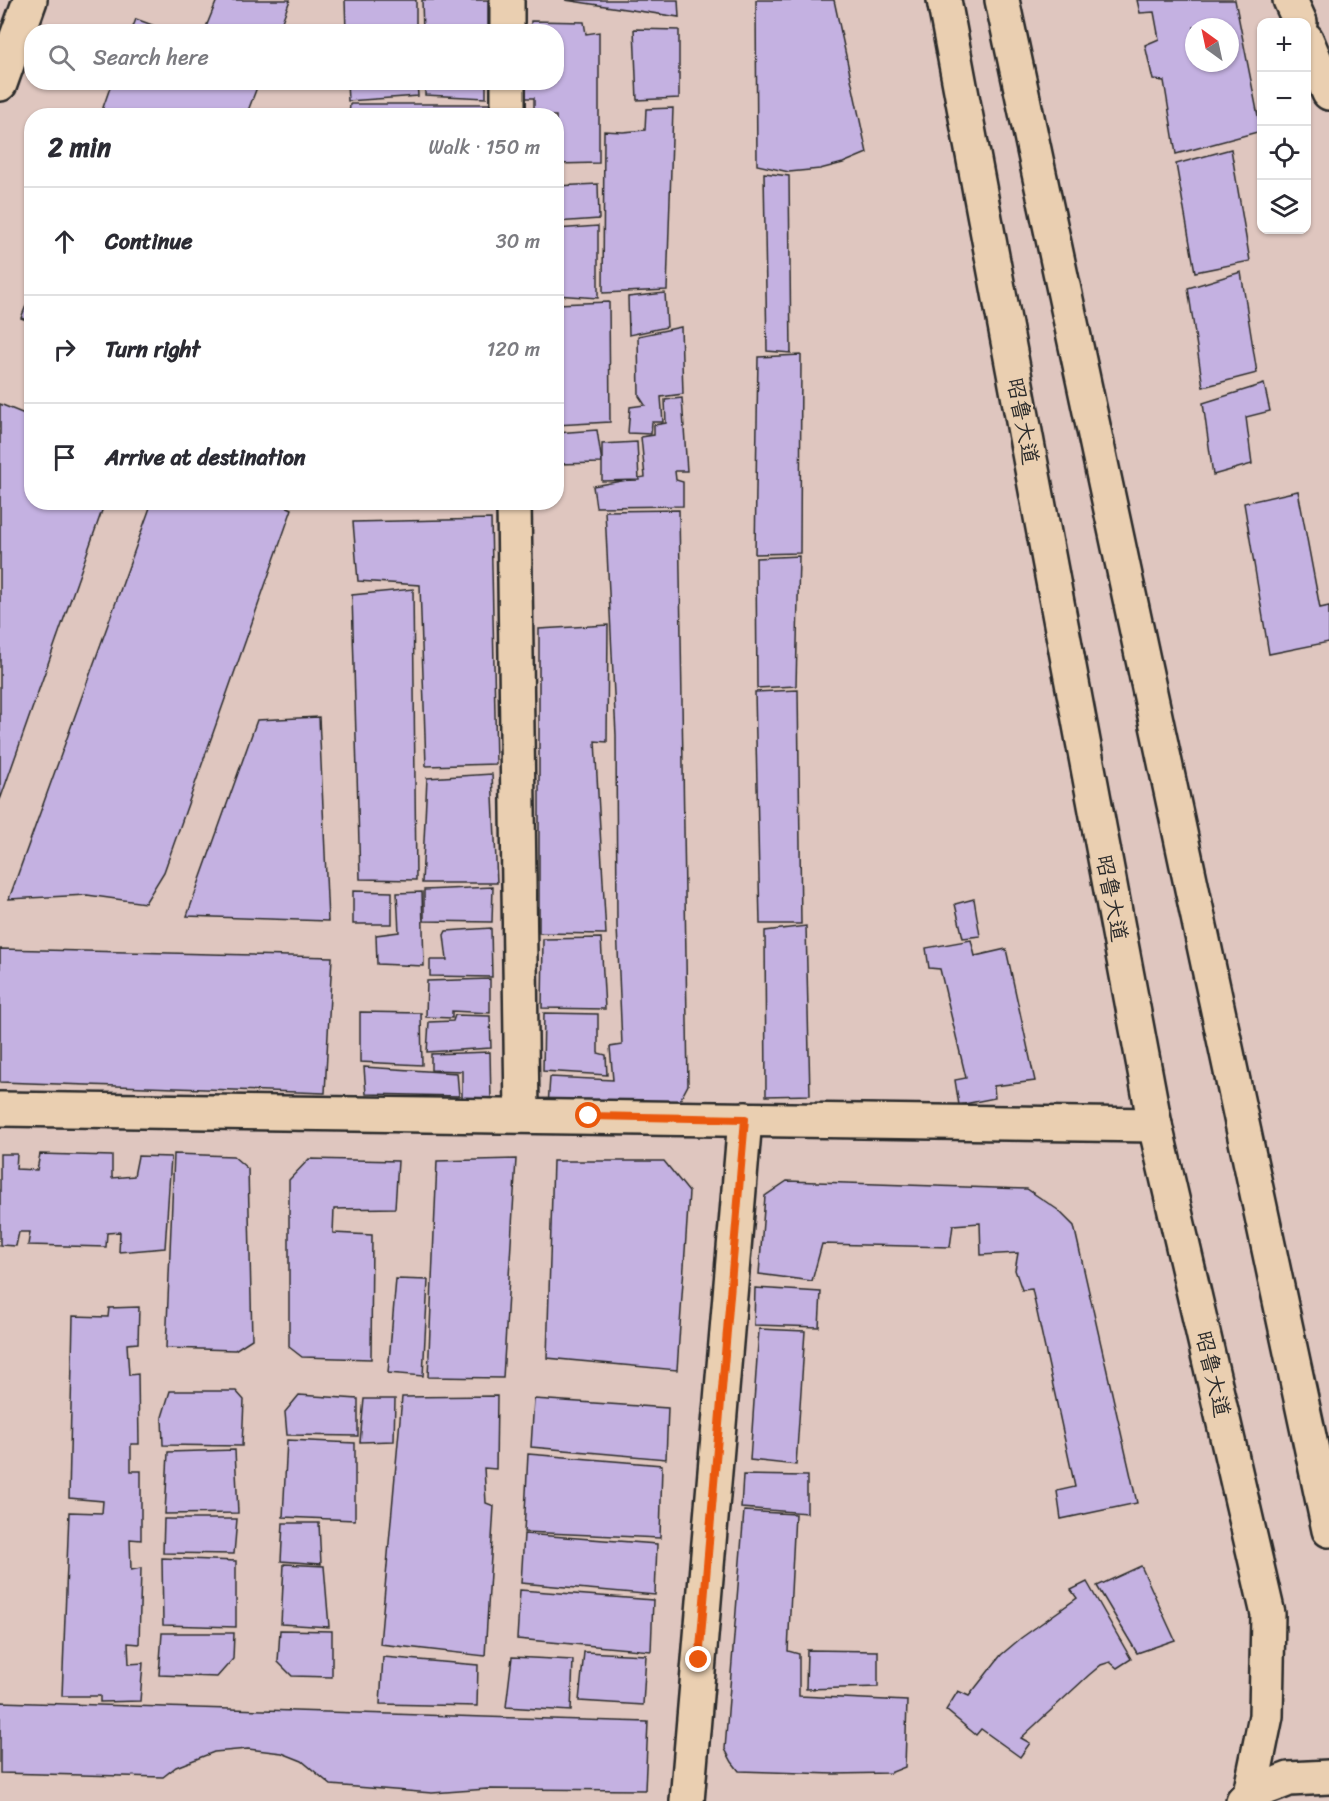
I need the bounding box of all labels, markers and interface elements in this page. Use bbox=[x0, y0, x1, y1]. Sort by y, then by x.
north arrow bbox=[1185, 18, 1239, 72]
map controls bbox=[1257, 18, 1311, 234]
button: + bbox=[1257, 18, 1311, 72]
search box bbox=[24, 24, 564, 90]
text: Search here bbox=[93, 38, 209, 77]
icon: search bbox=[45, 41, 78, 74]
button: − bbox=[1257, 72, 1311, 126]
text: 2 min bbox=[48, 124, 111, 170]
button: locate bbox=[1257, 126, 1311, 180]
text: Walk · 150 m bbox=[428, 130, 540, 165]
button: layers bbox=[1257, 180, 1311, 234]
text: Continue bbox=[105, 222, 193, 261]
text: 30 m bbox=[496, 224, 540, 259]
icon: ahead bbox=[48, 225, 81, 258]
text: Turn right bbox=[105, 330, 200, 369]
text: 120 m bbox=[487, 332, 540, 367]
icon: right bbox=[48, 333, 81, 366]
street label: 昭鲁大道 bbox=[995, 374, 1051, 468]
text: Arrive at destination bbox=[105, 438, 306, 477]
icon: arrive bbox=[48, 441, 81, 474]
street label: 昭鲁大道 bbox=[1084, 851, 1140, 945]
route start bbox=[575, 1102, 601, 1128]
street label: 昭鲁大道 bbox=[1184, 1327, 1242, 1421]
route end bbox=[685, 1646, 711, 1672]

